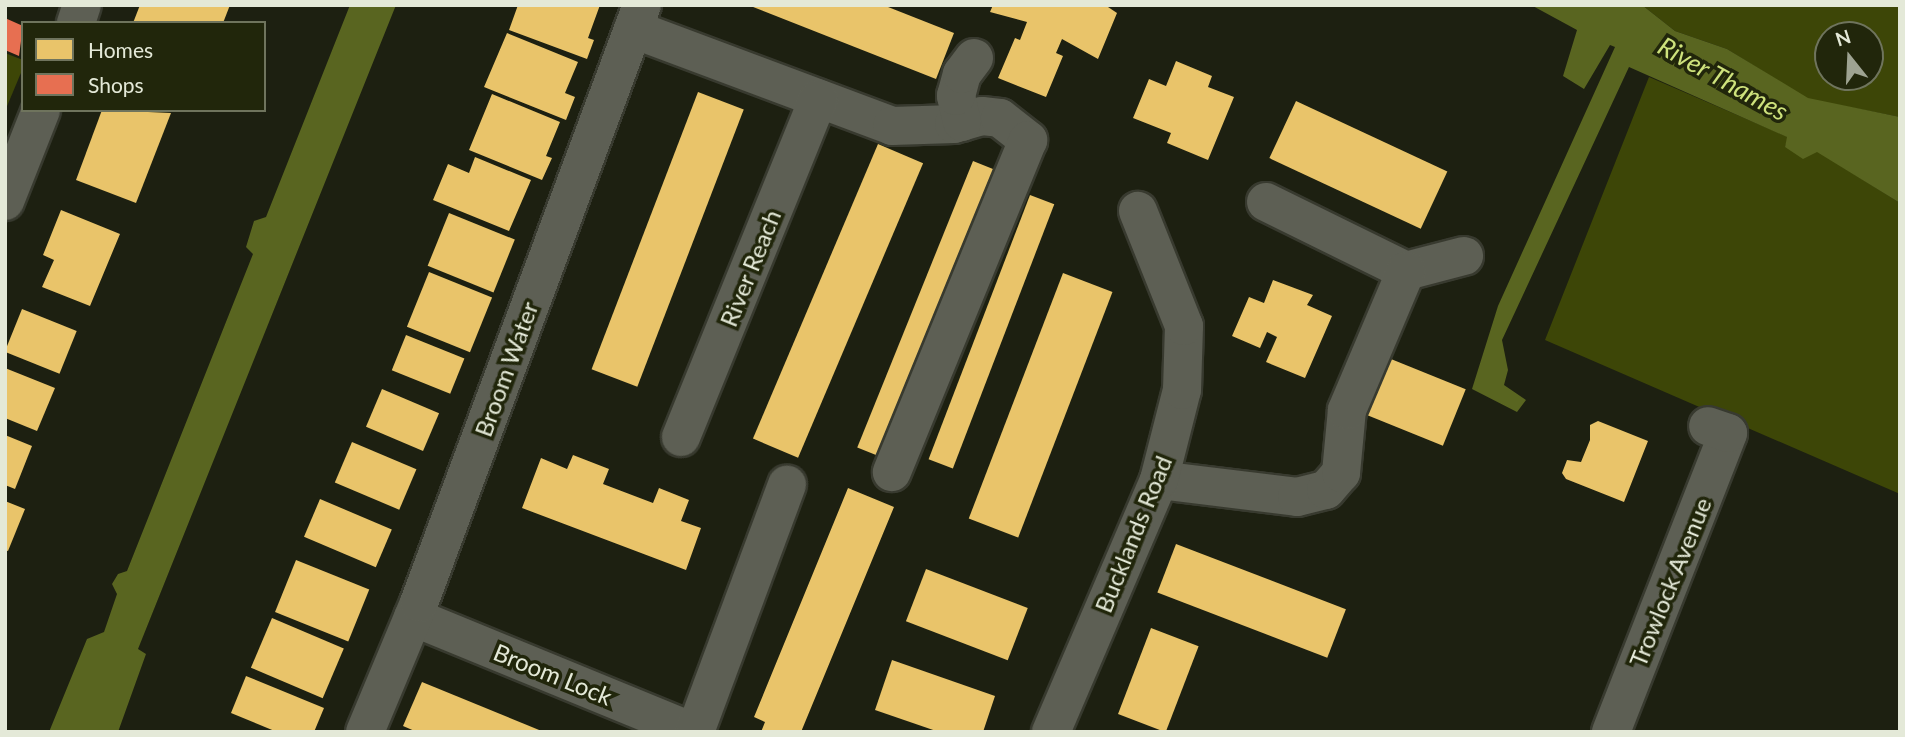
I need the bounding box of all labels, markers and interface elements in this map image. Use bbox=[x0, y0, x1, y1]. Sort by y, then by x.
legend bbox=[21, 21, 266, 112]
north arrow bbox=[1814, 21, 1884, 91]
text: N bbox=[1832, 24, 1853, 51]
water label: River Thames bbox=[1652, 30, 1794, 128]
text: Homes bbox=[88, 37, 153, 62]
text: Shops bbox=[88, 72, 144, 97]
street label: River Reach bbox=[713, 205, 787, 331]
street label: Broom Water bbox=[468, 297, 544, 441]
street label: Bucklands Road bbox=[1088, 451, 1178, 617]
street label: Trowlock Avenue bbox=[1623, 493, 1717, 671]
street label: Broom Lock bbox=[490, 637, 616, 711]

